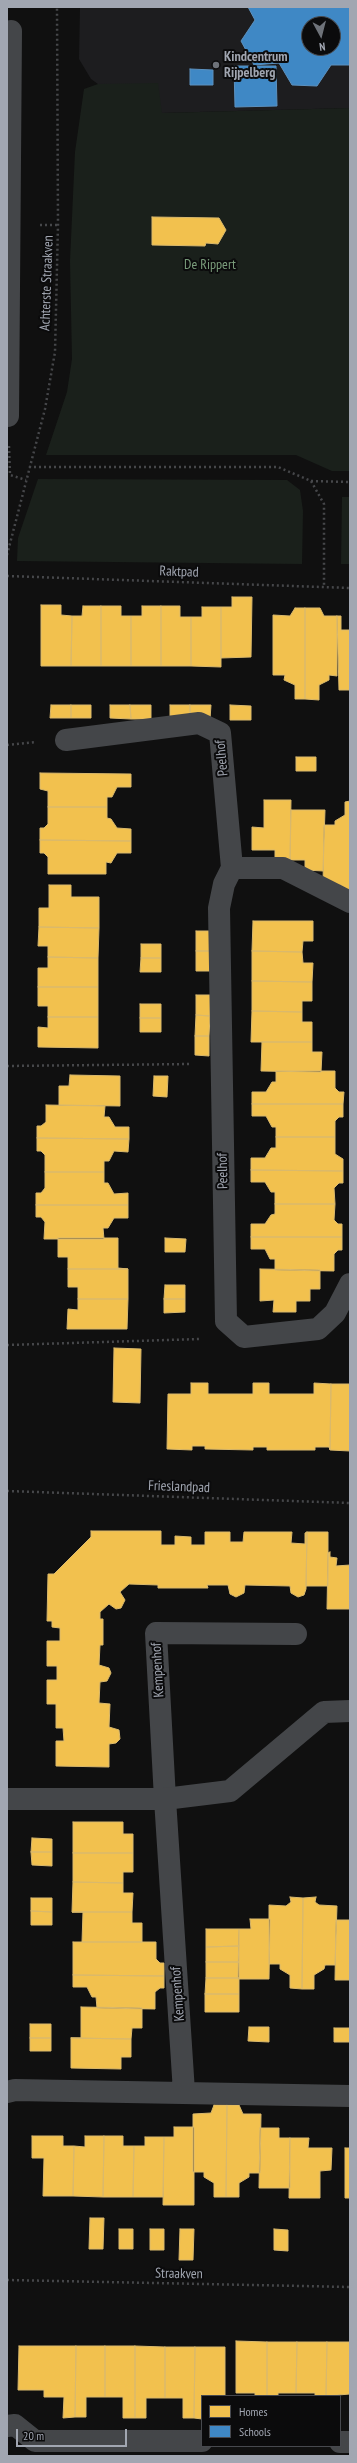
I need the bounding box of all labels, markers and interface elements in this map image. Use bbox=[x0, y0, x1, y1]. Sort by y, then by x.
north arrow bbox=[301, 16, 341, 56]
text: N bbox=[319, 40, 326, 54]
place label: Kindcentrum Rijpelberg bbox=[224, 49, 288, 82]
marker: Kindcentrum Rijpelberg bbox=[211, 60, 221, 70]
street label: Achterste Straakven bbox=[37, 235, 57, 331]
park label: De Rippert bbox=[184, 257, 236, 273]
street label: Raktpad bbox=[159, 563, 199, 581]
street label: Peelhof bbox=[212, 739, 232, 777]
street label: Peelhof bbox=[214, 1153, 232, 1189]
street label: Frieslandpad bbox=[148, 1478, 210, 1496]
street label: Kempenhof bbox=[148, 1642, 168, 1698]
street label: Kempenhof bbox=[168, 1966, 188, 2022]
street label: Straakven bbox=[155, 2265, 203, 2283]
legend bbox=[201, 2395, 341, 2447]
text: Homes bbox=[239, 2404, 267, 2419]
scale bar bbox=[18, 2421, 129, 2447]
text: Schools bbox=[239, 2424, 271, 2439]
text: 20 m bbox=[23, 2428, 44, 2443]

